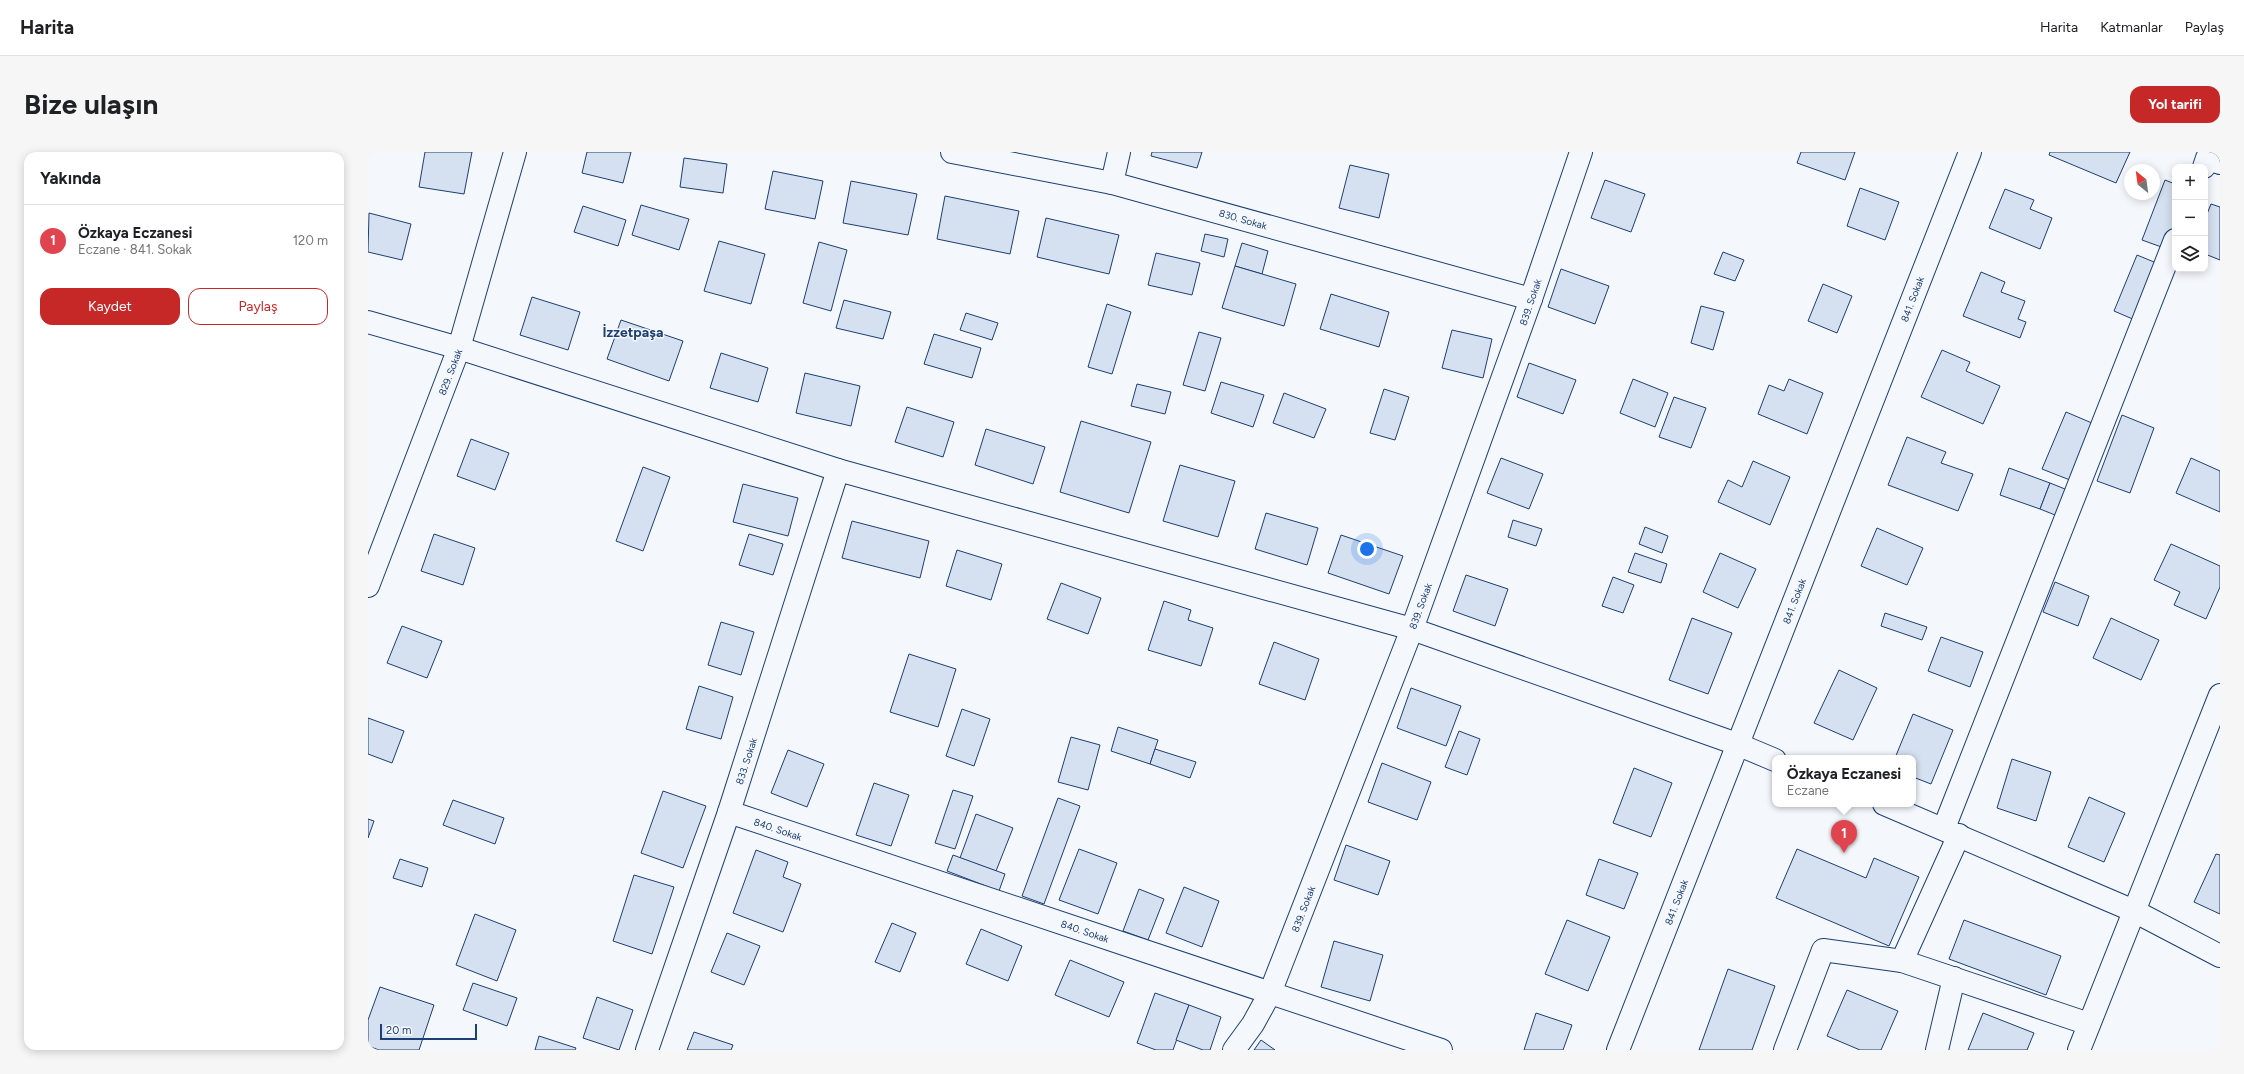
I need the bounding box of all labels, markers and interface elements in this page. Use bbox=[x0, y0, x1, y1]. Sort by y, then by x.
text: Harita bbox=[20, 16, 74, 39]
text: Harita bbox=[2040, 19, 2078, 36]
text: Katmanlar bbox=[2100, 19, 2163, 36]
text: Paylaş bbox=[2185, 19, 2224, 36]
button: Yol tarifi bbox=[2130, 86, 2220, 123]
text: Bize ulaşın bbox=[24, 87, 158, 121]
north arrow bbox=[2124, 164, 2160, 200]
map controls bbox=[2172, 164, 2208, 272]
button: + bbox=[2172, 164, 2208, 200]
text: Yakında bbox=[40, 168, 101, 188]
button: − bbox=[2172, 200, 2208, 236]
street label: 830. Sokak bbox=[1217, 206, 1268, 233]
text: Özkaya Eczanesi bbox=[78, 224, 192, 242]
text: 1 bbox=[50, 233, 56, 248]
text: 120 m bbox=[293, 233, 328, 248]
button: layers bbox=[2172, 236, 2208, 272]
text: Eczane · 841. Sokak bbox=[78, 242, 192, 257]
street label: 841. Sokak bbox=[1898, 274, 1927, 324]
street label: 839. Sokak bbox=[1516, 277, 1545, 327]
button: Kaydet bbox=[40, 288, 180, 325]
button: Paylaş bbox=[188, 288, 328, 325]
district label: İzzetpaşa bbox=[603, 324, 663, 341]
street label: 829. Sokak bbox=[436, 347, 465, 397]
your location bbox=[1357, 539, 1377, 559]
street label: 841. Sokak bbox=[1780, 576, 1809, 626]
street label: 839. Sokak bbox=[1406, 581, 1435, 631]
street label: 833. Sokak bbox=[733, 736, 760, 786]
popup bbox=[1772, 755, 1916, 807]
text: Özkaya Eczanesi bbox=[1787, 765, 1901, 783]
text: Eczane bbox=[1787, 783, 1829, 798]
street label: 840. Sokak bbox=[752, 815, 804, 844]
pin: 1 bbox=[1831, 820, 1857, 853]
street label: 841. Sokak bbox=[1662, 877, 1691, 927]
street label: 839. Sokak bbox=[1289, 884, 1318, 934]
street label: 840. Sokak bbox=[1059, 917, 1111, 946]
scale bar bbox=[380, 1022, 477, 1041]
text: 20 m bbox=[386, 1024, 411, 1037]

